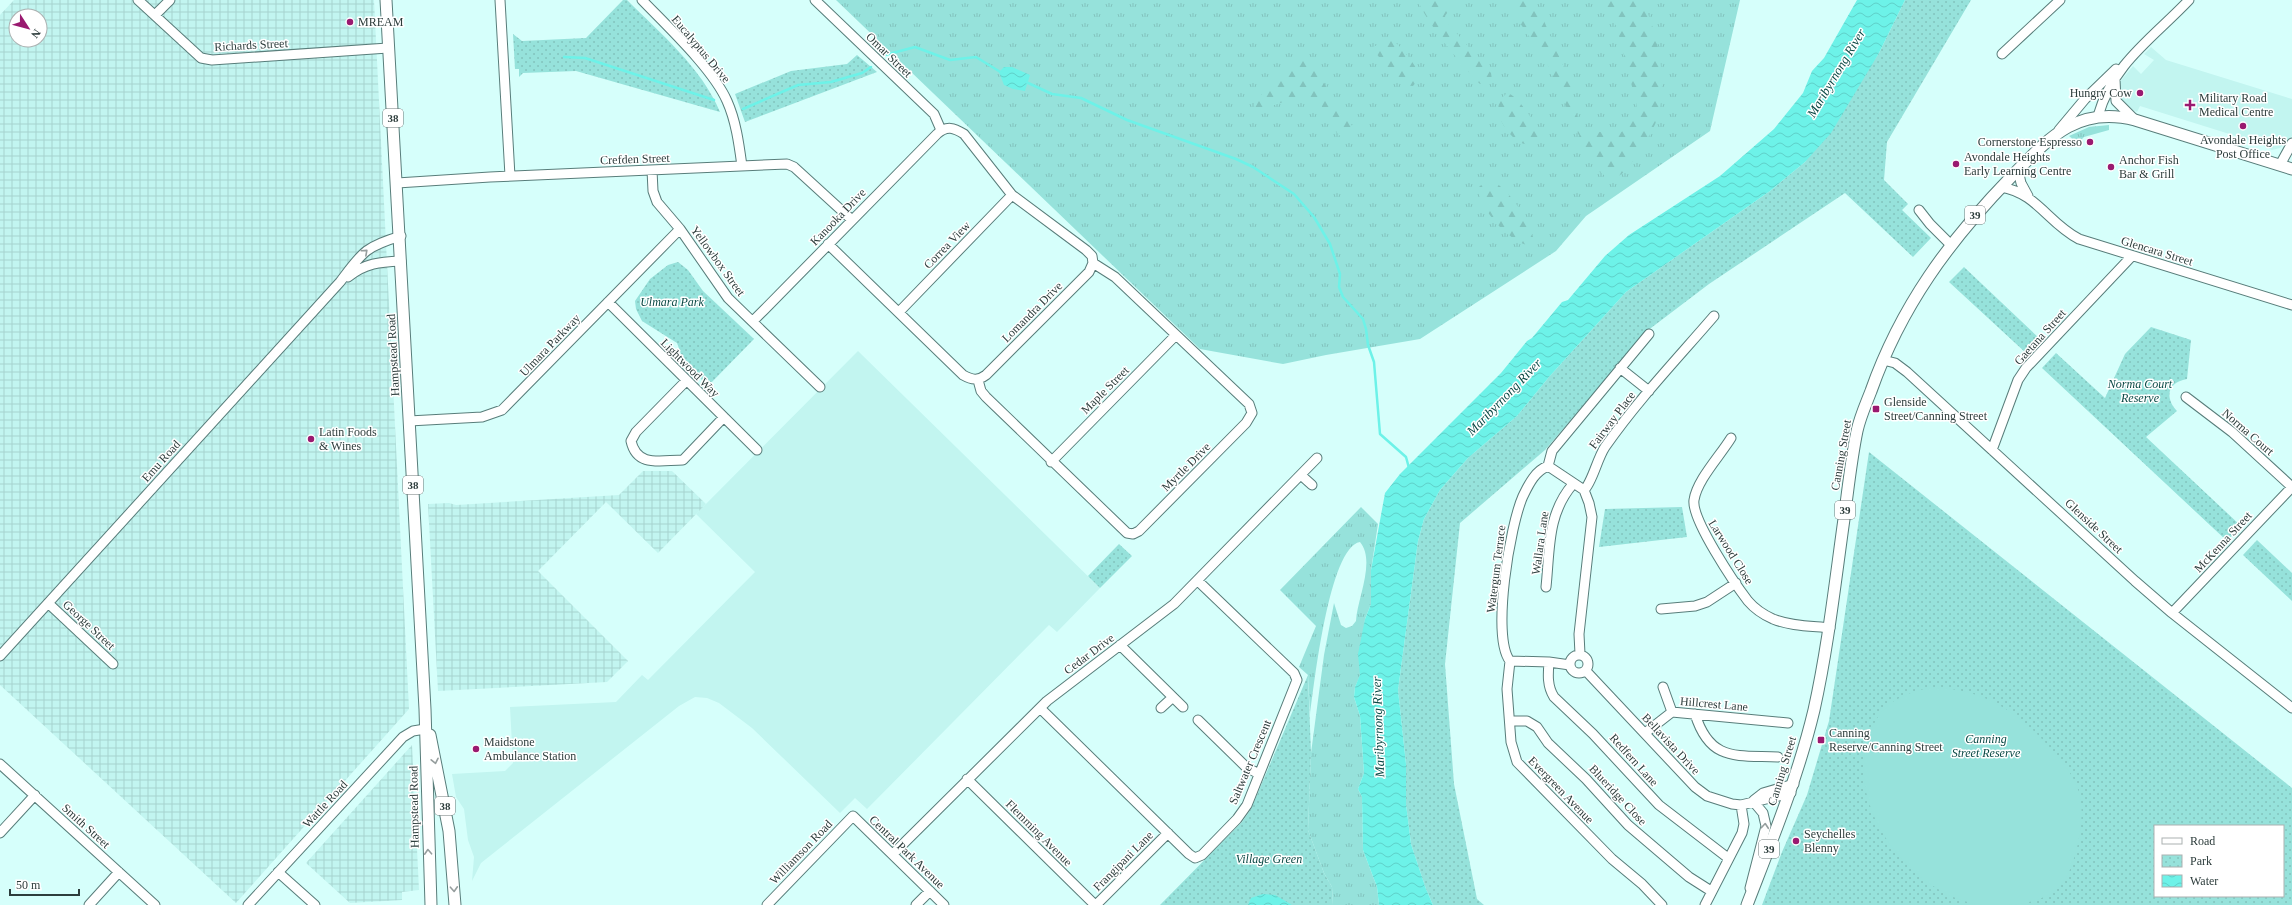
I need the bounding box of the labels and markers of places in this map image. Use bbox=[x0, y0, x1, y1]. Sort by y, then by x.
place label: MREAM bbox=[358, 15, 404, 29]
marker: MREAM bbox=[345, 17, 355, 27]
place label: Hungry Cow bbox=[2070, 86, 2132, 100]
marker: Hungry Cow bbox=[2135, 88, 2145, 98]
place label: Military Road Medical Centre bbox=[2199, 91, 2273, 119]
marker: Military Road Medical Centre bbox=[2184, 99, 2196, 111]
marker: Avondale Heights Post Office bbox=[2238, 121, 2248, 131]
place label: Avondale Heights Post Office bbox=[2200, 133, 2286, 161]
place label: Cornerstone Espresso bbox=[1978, 135, 2082, 149]
marker: Cornerstone Espresso bbox=[2085, 137, 2095, 147]
place label: Avondale Heights Early Learning Centre bbox=[1964, 150, 2071, 178]
place label: Anchor Fish Bar & Grill bbox=[2119, 153, 2179, 181]
marker: Avondale Heights Early Learning Centre bbox=[1951, 159, 1961, 169]
marker: Anchor Fish Bar & Grill bbox=[2106, 162, 2116, 172]
place label: Glenside Street/Canning Street bbox=[1884, 395, 1988, 423]
marker: Glenside Street/Canning Street bbox=[1871, 404, 1881, 414]
place label: Latin Foods & Wines bbox=[319, 425, 377, 453]
marker: Latin Foods & Wines bbox=[306, 434, 316, 444]
place label: Canning Reserve/Canning Street bbox=[1829, 726, 1943, 754]
place label: Maidstone Ambulance Station bbox=[484, 735, 576, 763]
marker: Canning Reserve/Canning Street bbox=[1816, 735, 1826, 745]
marker: Maidstone Ambulance Station bbox=[471, 744, 481, 754]
place label: Seychelles Blenny bbox=[1804, 827, 1856, 855]
marker: Seychelles Blenny bbox=[1791, 836, 1801, 846]

